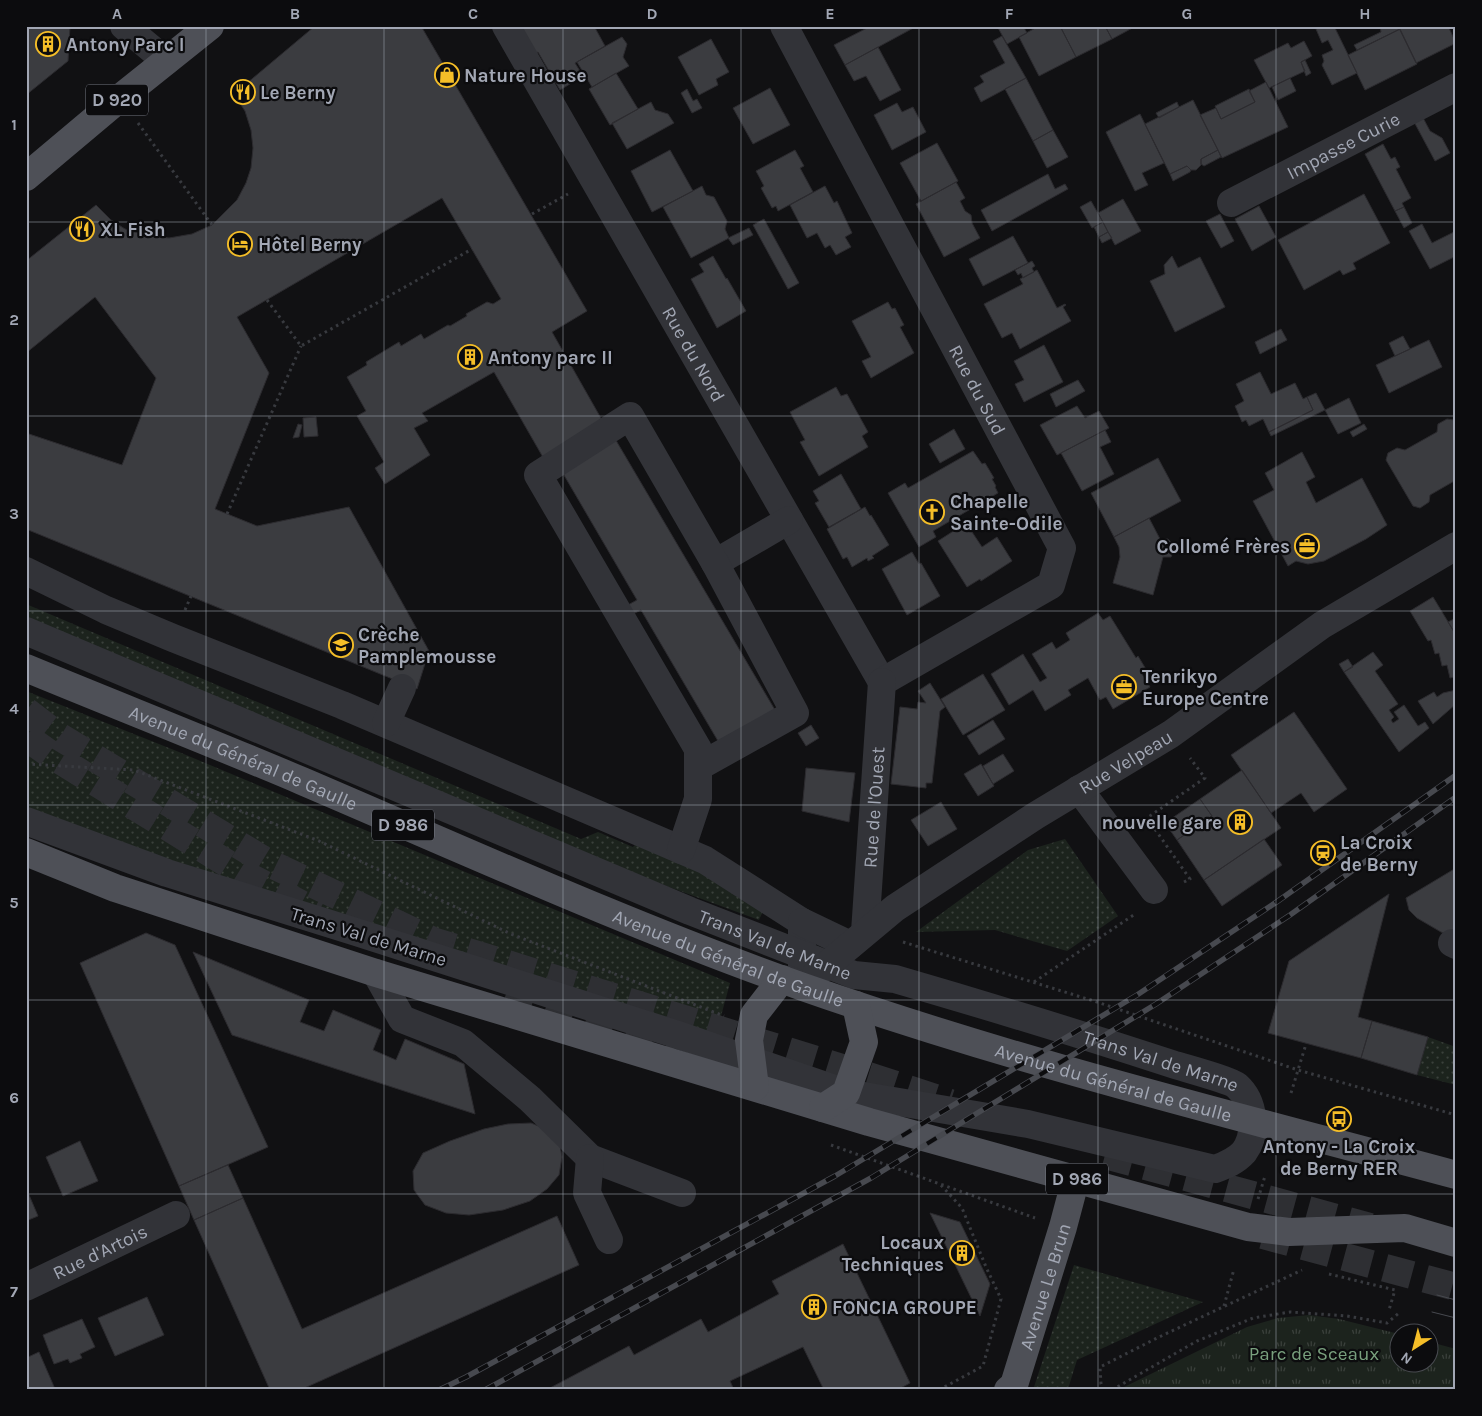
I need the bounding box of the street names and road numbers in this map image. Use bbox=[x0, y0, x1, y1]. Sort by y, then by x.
road number: D 920 bbox=[86, 84, 148, 116]
street label: Impasse Curie bbox=[1283, 108, 1404, 184]
street label: Rue du Nord bbox=[657, 303, 729, 406]
street label: Rue du Sud bbox=[944, 341, 1010, 439]
street label: Avenue du Général de Gaulle bbox=[126, 701, 360, 815]
street label: Rue Velpeau bbox=[1075, 726, 1177, 799]
street label: Rue de l'Ouest bbox=[859, 746, 890, 869]
road number: D 986 bbox=[372, 810, 434, 840]
street label: Trans Val de Marne bbox=[288, 903, 449, 971]
street label: Avenue du Général de Gaulle bbox=[609, 905, 846, 1012]
street label: Trans Val de Marne bbox=[695, 905, 854, 985]
street label: Trans Val de Marne bbox=[1080, 1026, 1242, 1097]
street label: Avenue du Général de Gaulle bbox=[992, 1040, 1234, 1127]
road number: D 986 bbox=[1046, 1164, 1108, 1194]
street label: Rue d'Artois bbox=[49, 1220, 151, 1284]
street label: Avenue Le Brun bbox=[1015, 1220, 1076, 1353]

